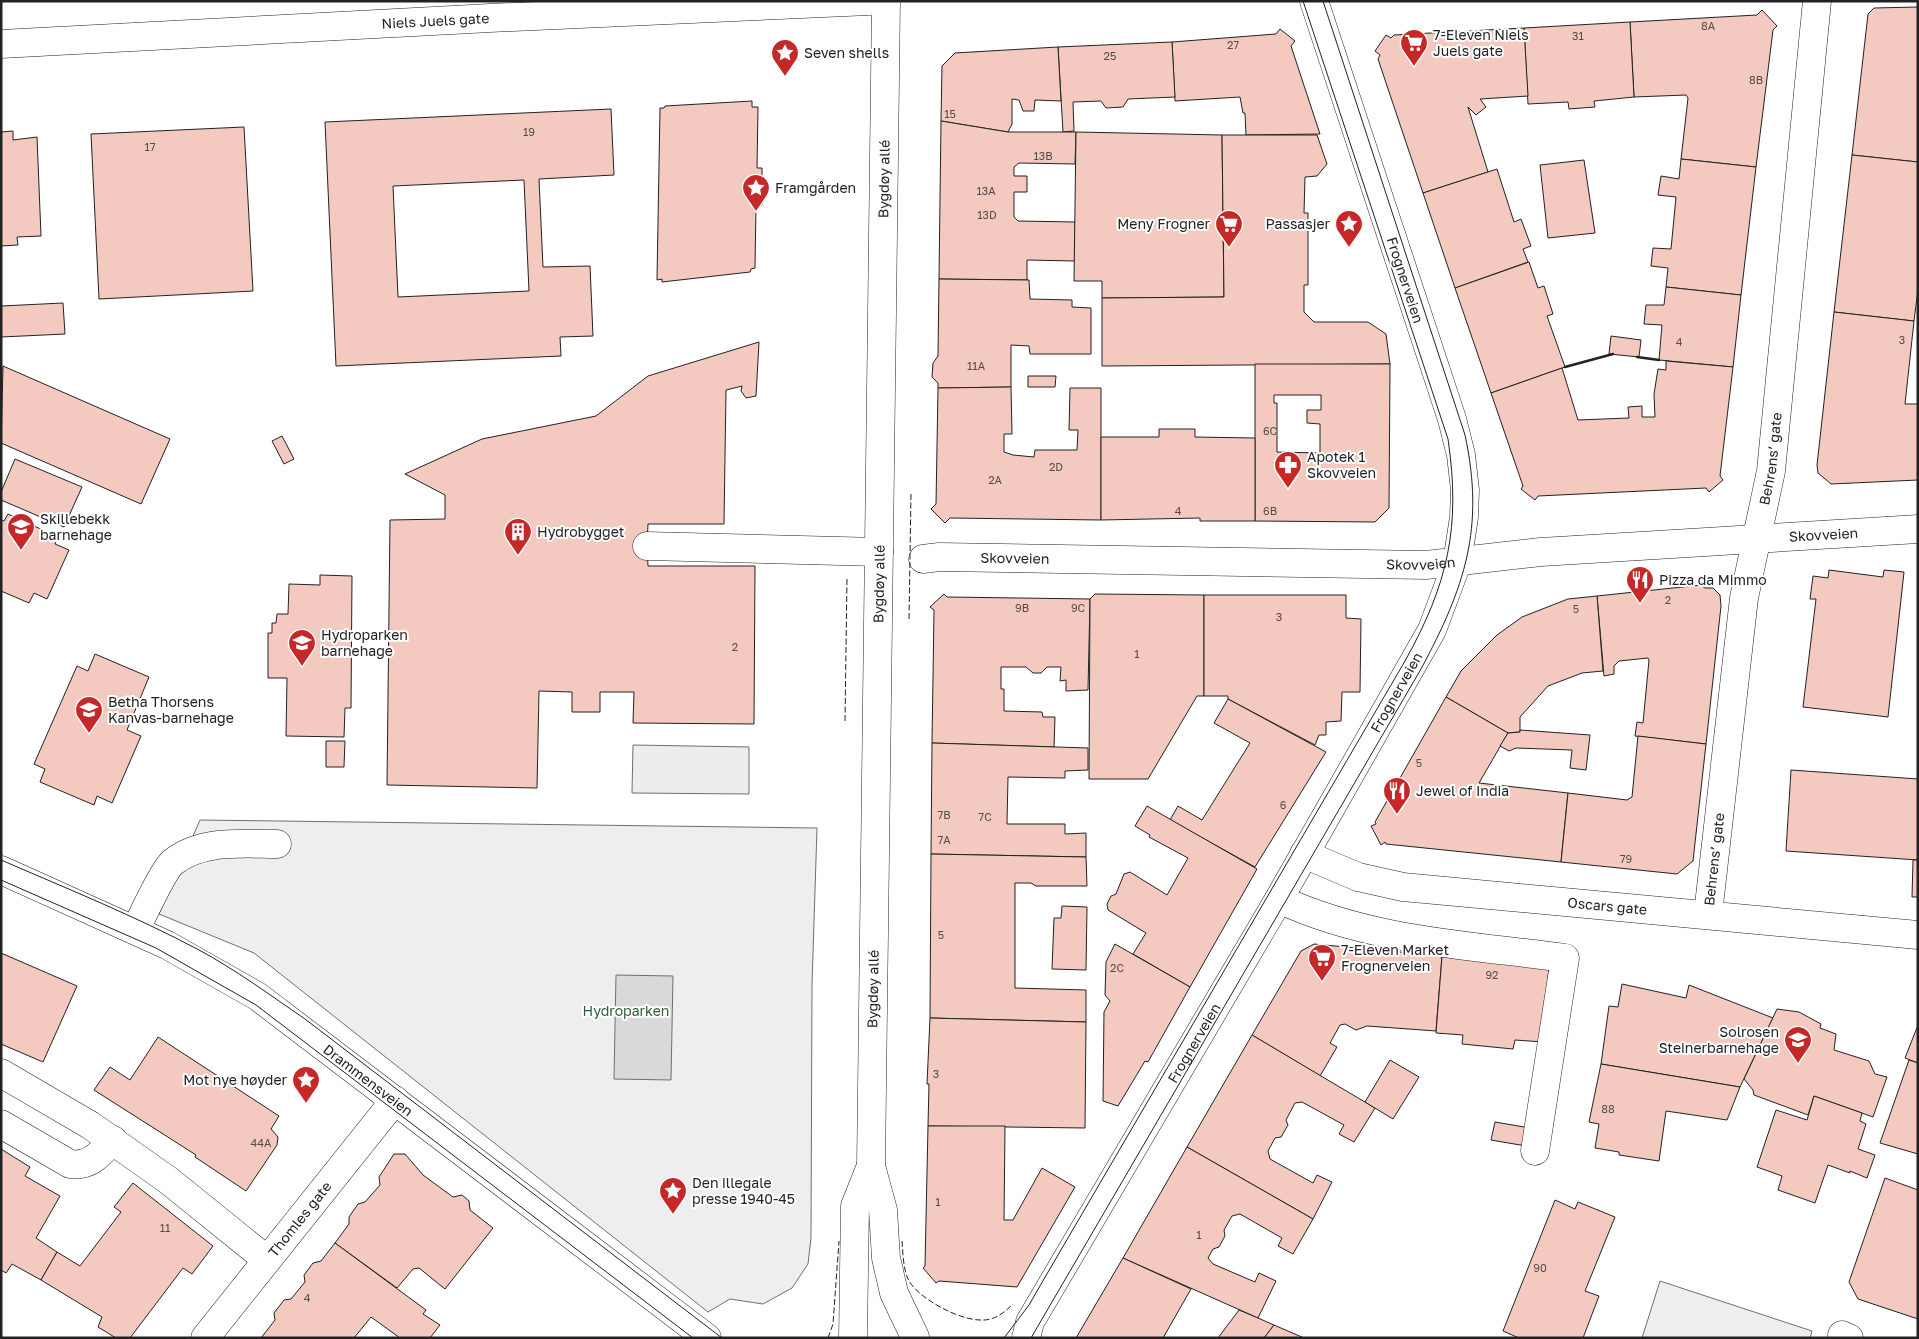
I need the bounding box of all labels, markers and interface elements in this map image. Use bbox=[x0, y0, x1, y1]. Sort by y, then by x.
street label: Niels Juels gate bbox=[381, 9, 490, 32]
house number: 8A bbox=[1701, 19, 1716, 32]
place label: 7-Eleven Niels Juels gate bbox=[1433, 26, 1529, 59]
supermarket icon: 7-Eleven Niels Juels gate bbox=[1399, 28, 1429, 67]
house number: 31 bbox=[1572, 29, 1584, 42]
place icon: Seven shells bbox=[770, 38, 800, 77]
house number: 27 bbox=[1227, 38, 1239, 51]
place label: Seven shells bbox=[804, 44, 889, 61]
house number: 25 bbox=[1104, 49, 1116, 62]
house number: 8B bbox=[1749, 73, 1763, 86]
house number: 15 bbox=[944, 107, 956, 120]
house number: 19 bbox=[523, 125, 535, 138]
house number: 17 bbox=[144, 140, 156, 153]
street label: Bygdøy allé bbox=[874, 140, 893, 218]
house number: 13B bbox=[1033, 149, 1053, 162]
place icon: Framgården bbox=[741, 173, 771, 212]
place label: Framgården bbox=[775, 179, 856, 196]
house number: 13A bbox=[976, 184, 996, 197]
house number: 13D bbox=[977, 208, 997, 221]
supermarket icon: Meny Frogner bbox=[1214, 209, 1244, 248]
place icon: Passasjer bbox=[1334, 209, 1364, 248]
place label: Meny Frogner bbox=[1117, 215, 1211, 232]
place label: Passasjer bbox=[1266, 215, 1331, 232]
street label: Frognerveien bbox=[1384, 235, 1427, 325]
house number: 3 bbox=[1899, 333, 1905, 346]
house number: 4 bbox=[1676, 335, 1683, 348]
house number: 11A bbox=[967, 359, 986, 372]
street label: Behrens’ gate bbox=[1755, 412, 1785, 507]
house number: 6C bbox=[1263, 424, 1277, 437]
place label: Apotek 1 Skovveien bbox=[1307, 448, 1376, 481]
pharmacy icon: Apotek 1 Skovveien bbox=[1273, 450, 1303, 489]
house number: 2D bbox=[1049, 460, 1063, 473]
house number: 2A bbox=[988, 473, 1003, 486]
house number: 4 bbox=[1175, 504, 1182, 517]
house number: 6B bbox=[1263, 504, 1277, 517]
place label: Skillebekk barnehage bbox=[40, 510, 112, 543]
school or university icon: Skillebekk barnehage bbox=[6, 512, 36, 551]
building icon: Hydrobygget bbox=[503, 517, 533, 556]
place label: Hydrobygget bbox=[537, 523, 624, 540]
street label: Skovveien bbox=[1788, 524, 1859, 545]
street label: Bygdøy allé bbox=[869, 545, 888, 623]
street label: Skovveien bbox=[980, 549, 1050, 567]
street label: Skovveien bbox=[1386, 553, 1456, 573]
restaurant icon: Pizza da Mimmo bbox=[1625, 565, 1655, 604]
place label: Pizza da Mimmo bbox=[1659, 571, 1767, 588]
house number: 2 bbox=[1665, 593, 1671, 606]
house number: 9B bbox=[1015, 601, 1029, 614]
house number: 9C bbox=[1071, 601, 1085, 614]
house number: 5 bbox=[1573, 602, 1579, 615]
house number: 3 bbox=[1276, 610, 1282, 623]
place label: Hydroparken barnehage bbox=[321, 626, 408, 659]
school or university icon: Hydroparken barnehage bbox=[287, 628, 317, 667]
house number: 2 bbox=[732, 640, 738, 653]
house number: 1 bbox=[1134, 647, 1140, 660]
street label: Frognerveien bbox=[1367, 649, 1426, 735]
place label: Betha Thorsens Kanvas-barnehage bbox=[108, 693, 234, 726]
school or university icon: Betha Thorsens Kanvas-barnehage bbox=[74, 695, 104, 734]
house number: 5 bbox=[1416, 756, 1422, 769]
restaurant icon: Jewel of India bbox=[1382, 776, 1412, 815]
place label: Jewel of India bbox=[1416, 782, 1509, 799]
house number: 6 bbox=[1280, 798, 1287, 811]
house number: 7B bbox=[937, 808, 951, 821]
house number: 7C bbox=[978, 810, 992, 823]
street label: Behrens’ gate bbox=[1700, 812, 1727, 907]
house number: 7A bbox=[937, 833, 951, 846]
house number: 79 bbox=[1620, 852, 1632, 865]
street label: Oscars gate bbox=[1567, 893, 1648, 918]
house number: 5 bbox=[938, 928, 944, 941]
place label: 7-Eleven Market Frognerveien bbox=[1341, 941, 1449, 974]
supermarket icon: 7-Eleven Market Frognerveien bbox=[1307, 943, 1337, 982]
street label: Bygdøy allé bbox=[863, 950, 882, 1028]
house number: 2C bbox=[1110, 961, 1124, 974]
house number: 92 bbox=[1485, 968, 1499, 981]
street label: Frognerveien bbox=[1164, 1000, 1224, 1086]
park label: Hydroparken bbox=[583, 1002, 669, 1019]
place label: Solrosen Steinerbarnehage bbox=[1659, 1023, 1779, 1056]
school or university icon: Solrosen Steinerbarnehage bbox=[1783, 1025, 1813, 1064]
street label: Drammensveien bbox=[320, 1040, 417, 1119]
place icon: Mot nye høyder bbox=[291, 1065, 321, 1104]
house number: 3 bbox=[933, 1067, 939, 1080]
place label: Mot nye høyder bbox=[183, 1071, 288, 1088]
house number: 88 bbox=[1601, 1102, 1615, 1115]
house number: 44A bbox=[251, 1136, 272, 1149]
place label: Den illegale presse 1940-45 bbox=[692, 1174, 795, 1207]
place icon: Den illegale presse 1940-45 bbox=[658, 1176, 688, 1215]
street label: Thomles gate bbox=[264, 1178, 335, 1260]
house number: 1 bbox=[935, 1195, 941, 1208]
house number: 11 bbox=[160, 1221, 170, 1234]
house number: 1 bbox=[1196, 1228, 1202, 1241]
house number: 90 bbox=[1533, 1261, 1547, 1274]
house number: 4 bbox=[304, 1291, 311, 1304]

